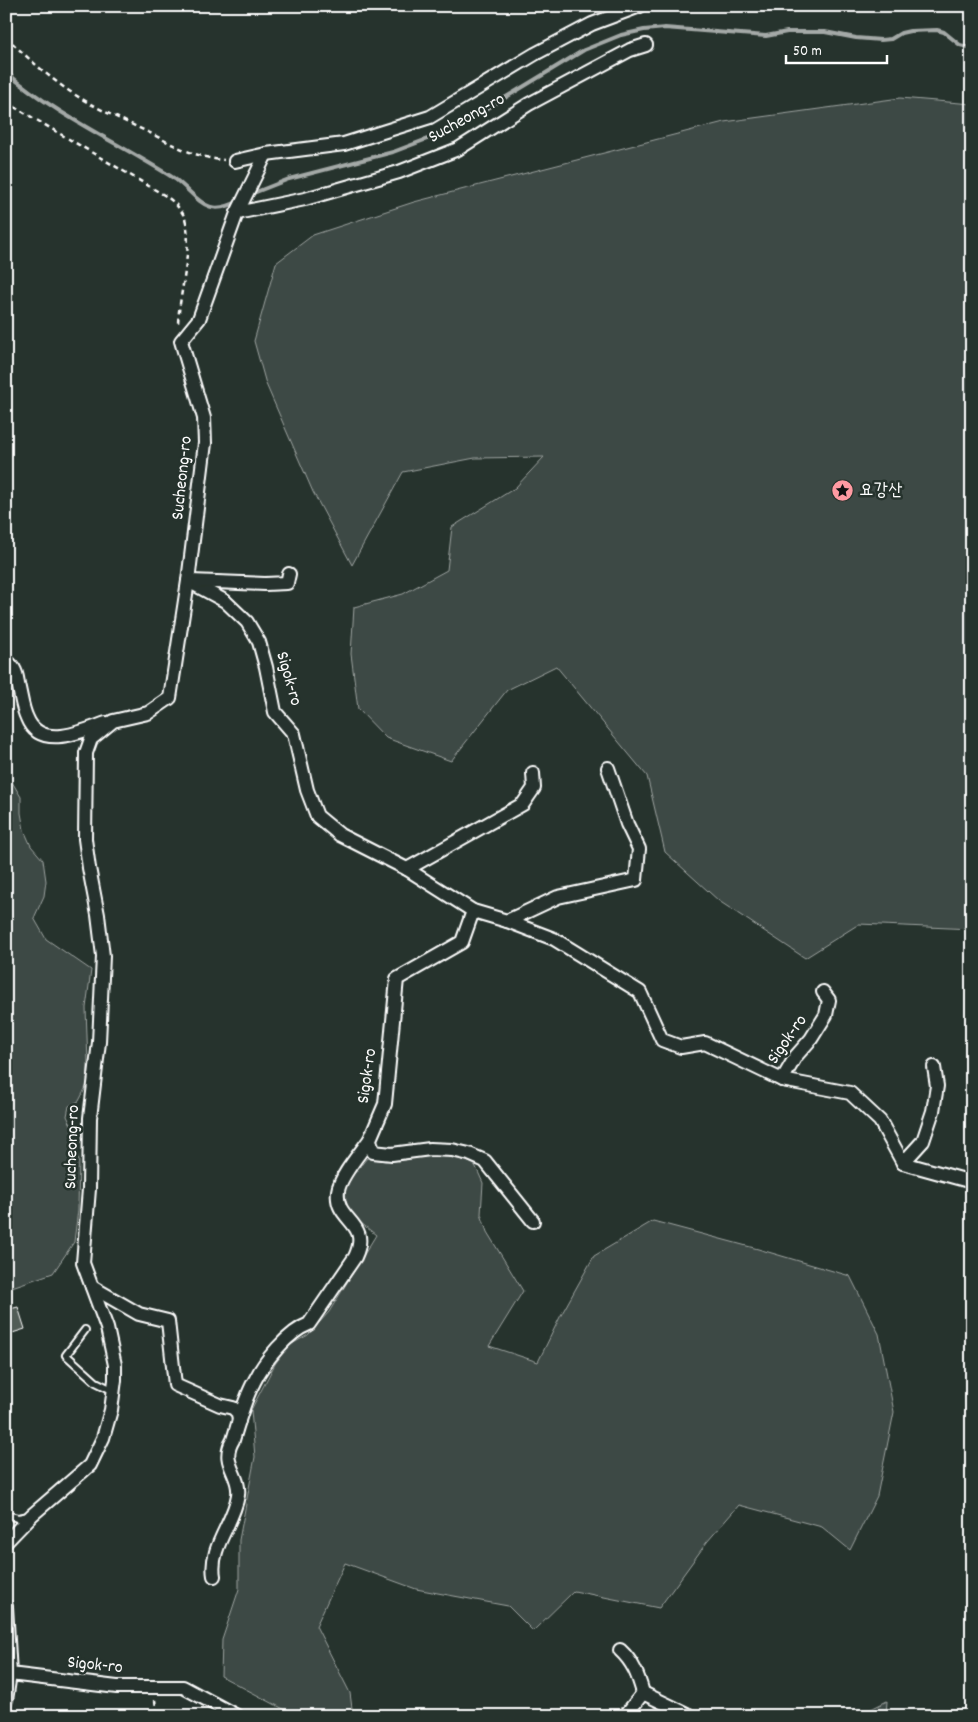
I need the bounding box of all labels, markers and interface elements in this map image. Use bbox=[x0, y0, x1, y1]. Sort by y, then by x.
scale bar bbox=[786, 32, 887, 64]
text: 50 m bbox=[793, 41, 822, 63]
street label: Sucheong-ro bbox=[424, 88, 510, 150]
street label: Sucheong-ro bbox=[166, 435, 200, 521]
place icon: 요강산 bbox=[831, 479, 855, 503]
place label: 요강산 bbox=[859, 479, 903, 504]
street label: Sigok-ro bbox=[268, 649, 308, 709]
street label: Sigok-ro bbox=[762, 1010, 814, 1070]
street label: Sigok-ro bbox=[352, 1047, 384, 1105]
street label: Sucheong-ro bbox=[59, 1105, 87, 1189]
street label: Sigok-ro bbox=[66, 1651, 124, 1681]

